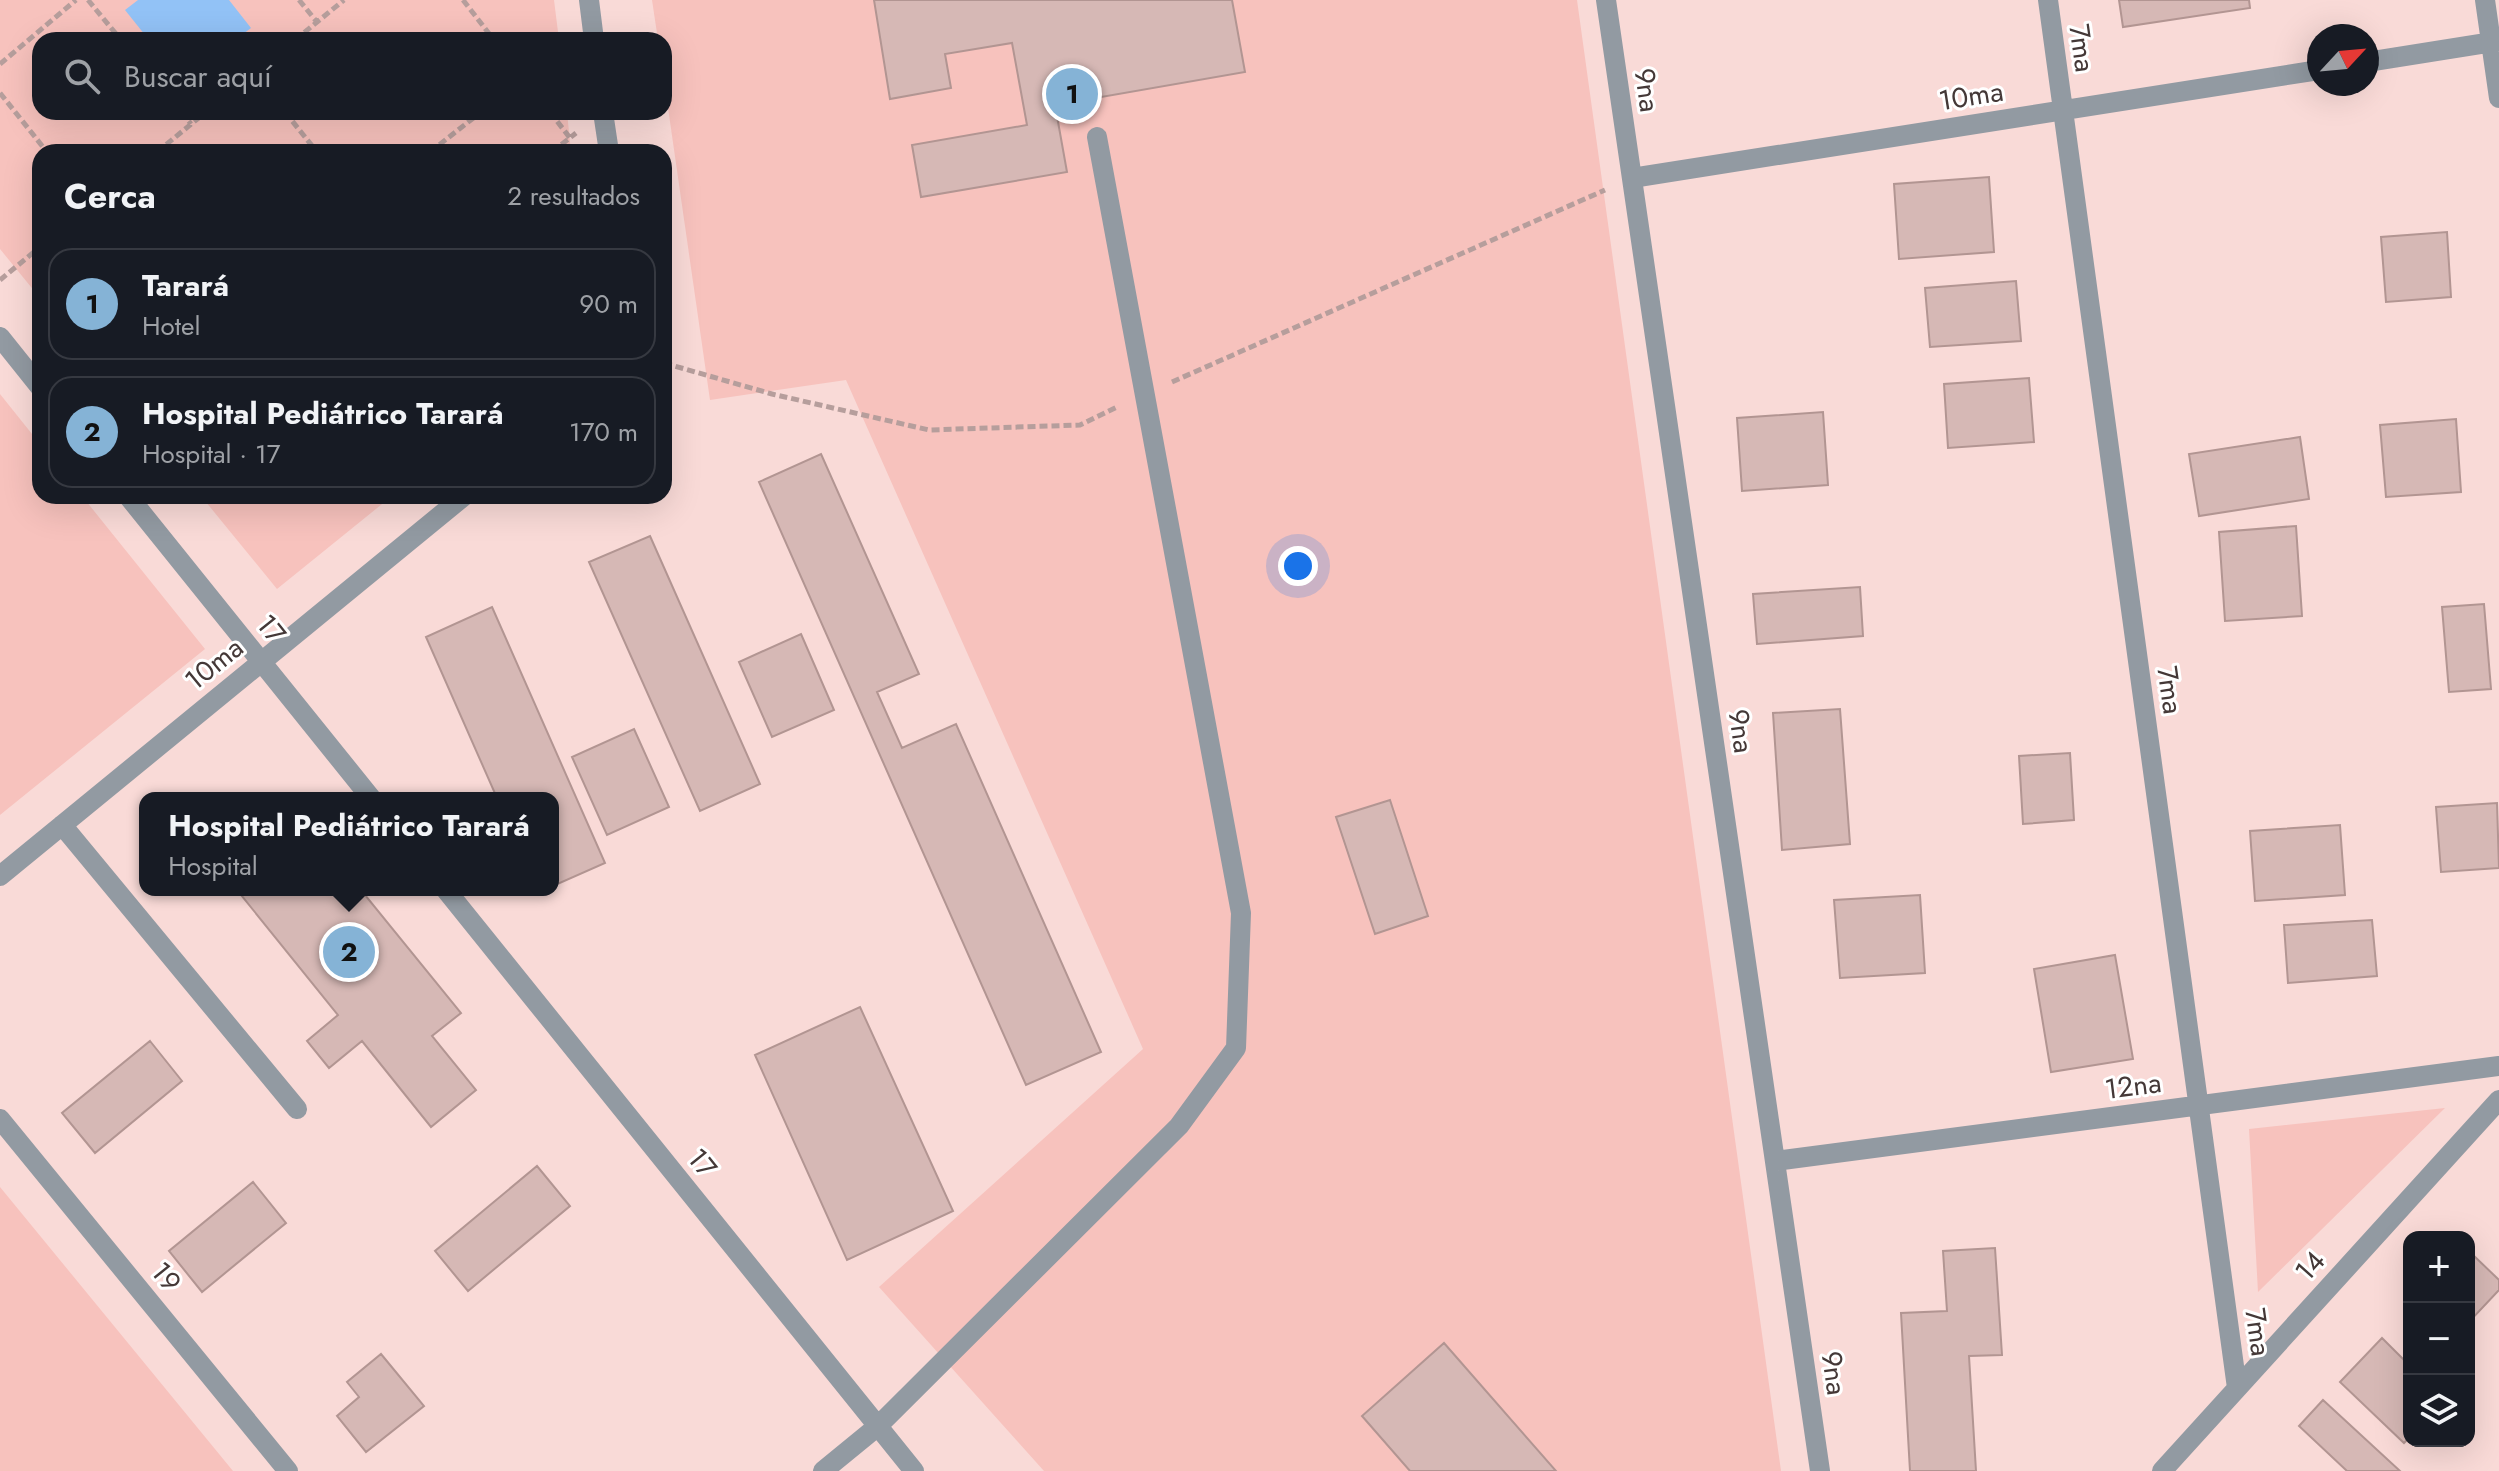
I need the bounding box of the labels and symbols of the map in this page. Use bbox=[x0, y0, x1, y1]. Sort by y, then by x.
street label: 7ma bbox=[2058, 21, 2106, 75]
north arrow bbox=[2307, 24, 2379, 96]
pin: 1 bbox=[1046, 64, 1098, 124]
street label: 9na bbox=[1624, 65, 1670, 115]
street label: 10ma bbox=[1936, 71, 2006, 121]
your location bbox=[1278, 546, 1318, 586]
street label: 17 bbox=[246, 605, 296, 653]
street label: 10ma bbox=[176, 628, 252, 700]
street label: 7ma bbox=[2146, 663, 2194, 717]
street label: 9na bbox=[1718, 706, 1764, 756]
pin: 2 bbox=[323, 922, 375, 982]
street label: 12na bbox=[2102, 1062, 2164, 1110]
street label: 17 bbox=[677, 1139, 727, 1187]
street label: 14 bbox=[2285, 1242, 2335, 1290]
street label: 19 bbox=[141, 1253, 191, 1301]
street label: 7ma bbox=[2234, 1305, 2282, 1359]
street label: 9na bbox=[1811, 1348, 1857, 1398]

